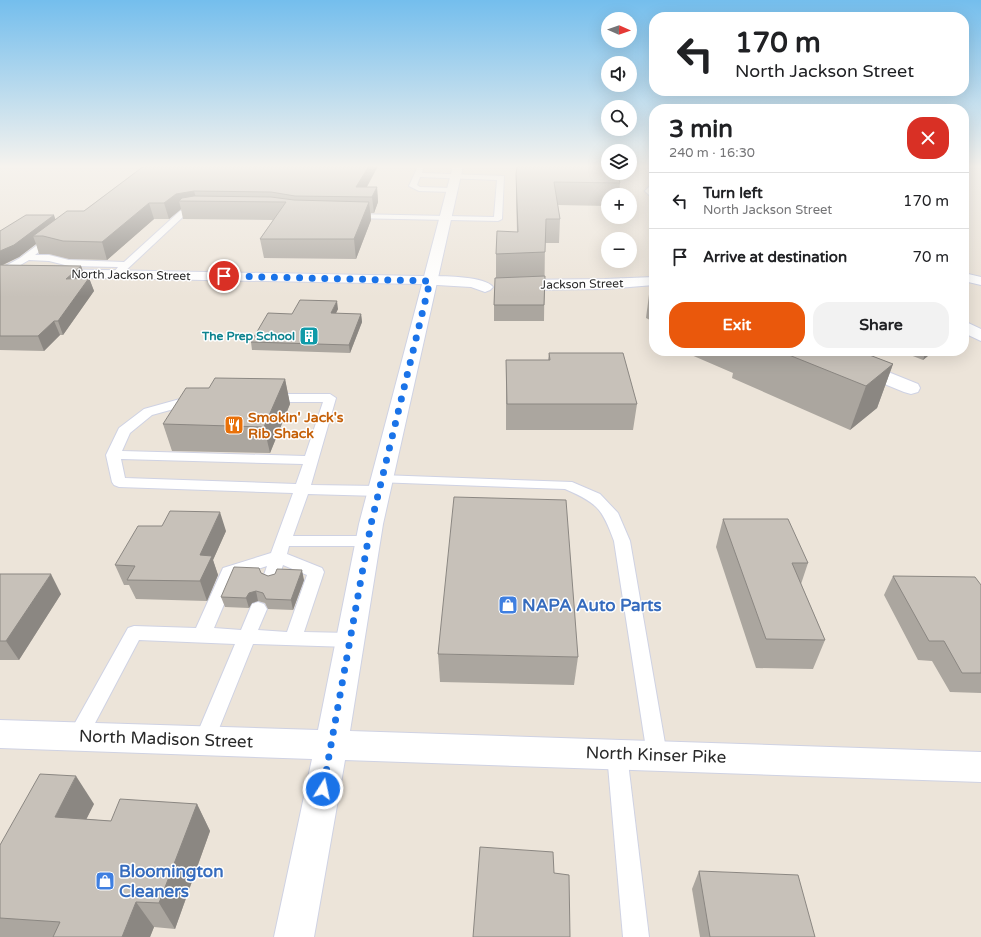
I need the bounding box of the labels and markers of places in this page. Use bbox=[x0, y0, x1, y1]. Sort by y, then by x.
pin bbox=[207, 259, 241, 293]
building icon: The Prep School bbox=[298, 325, 320, 347]
place label: The Prep School bbox=[201, 329, 295, 344]
place label: Smokin' Jack's Rib Shack bbox=[248, 409, 344, 442]
restaurant icon: Smokin' Jack's Rib Shack bbox=[223, 414, 245, 436]
shop icon: NAPA Auto Parts bbox=[497, 594, 519, 616]
place label: NAPA Auto Parts bbox=[522, 595, 662, 616]
place label: Bloomington Cleaners bbox=[119, 861, 224, 902]
shop icon: Bloomington Cleaners bbox=[94, 870, 116, 892]

